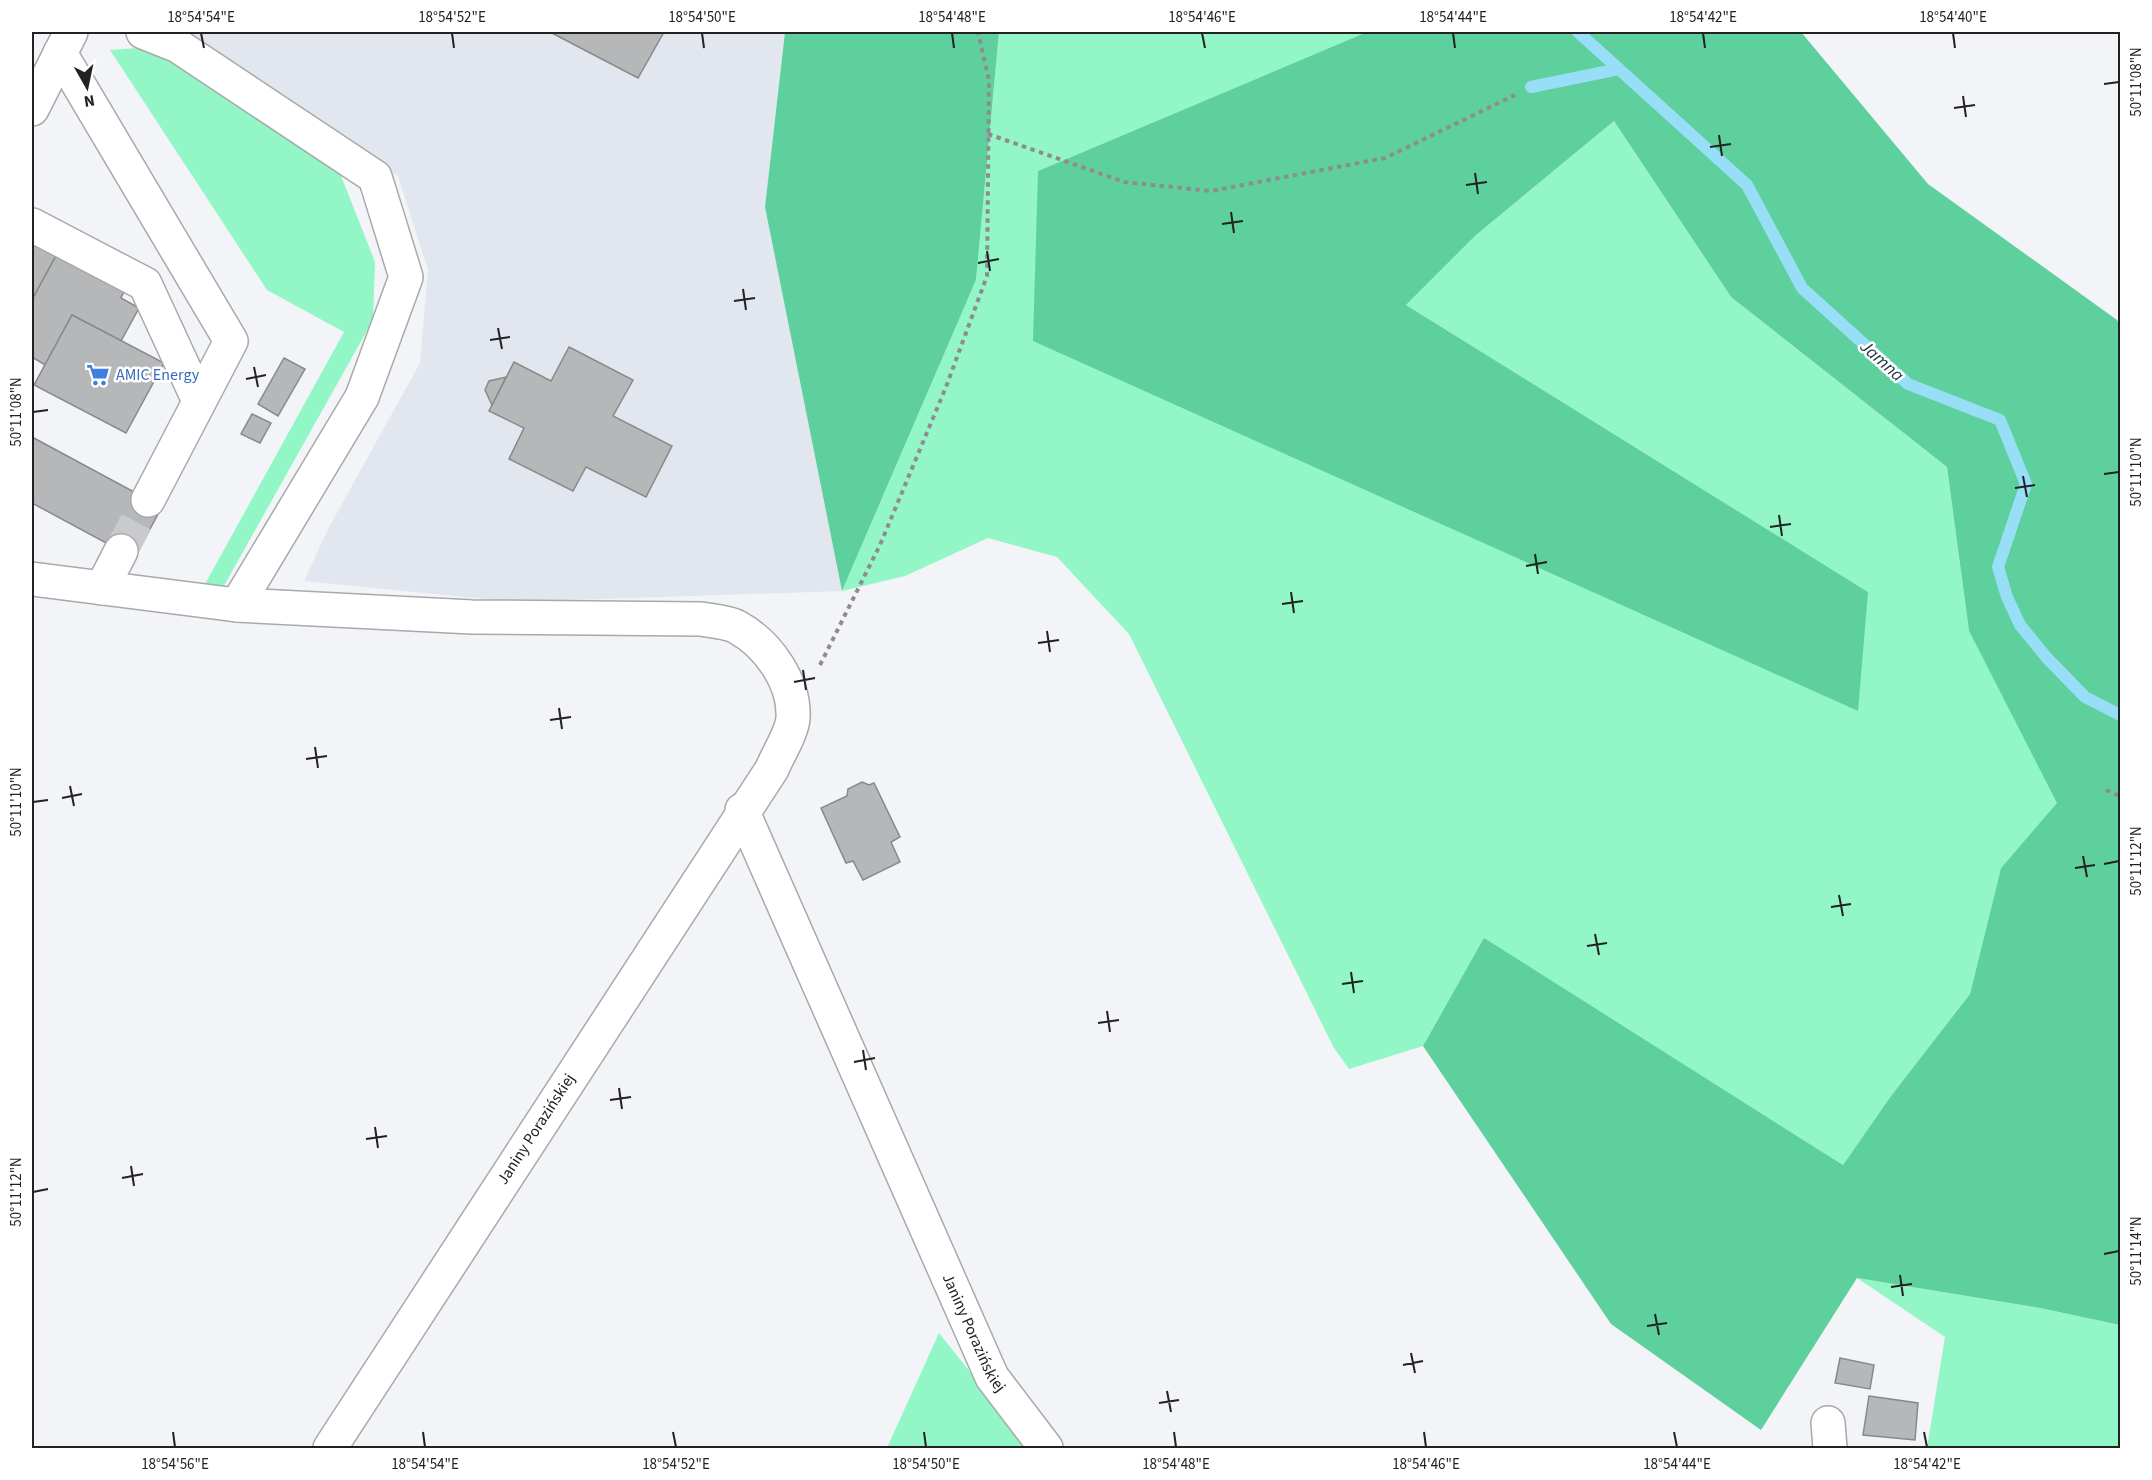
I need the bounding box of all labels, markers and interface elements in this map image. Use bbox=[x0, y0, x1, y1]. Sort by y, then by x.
text: 18°54'54"E bbox=[167, 7, 235, 28]
text: 18°54'52"E bbox=[418, 7, 486, 28]
text: 18°54'50"E bbox=[668, 7, 736, 28]
text: 18°54'48"E bbox=[918, 7, 986, 28]
text: 18°54'46"E bbox=[1168, 7, 1236, 28]
text: 18°54'44"E bbox=[1419, 7, 1487, 28]
text: 18°54'42"E bbox=[1669, 7, 1737, 28]
text: 18°54'40"E bbox=[1919, 7, 1987, 28]
text: 50°11'08"N bbox=[2126, 47, 2147, 117]
north arrow bbox=[57, 57, 117, 117]
text: N bbox=[82, 89, 96, 113]
water label: Jamna bbox=[1854, 334, 1910, 388]
supermarket icon: AMIC Energy bbox=[85, 362, 111, 388]
place label: AMIC Energy bbox=[116, 364, 200, 386]
text: 50°11'08"N bbox=[6, 377, 27, 447]
text: 50°11'10"N bbox=[2126, 437, 2147, 507]
text: 50°11'10"N bbox=[6, 767, 27, 837]
text: 50°11'12"N bbox=[2126, 826, 2147, 896]
street label: Janiny Porazińskiej bbox=[492, 1069, 580, 1189]
text: 50°11'12"N bbox=[6, 1157, 27, 1227]
text: 50°11'14"N bbox=[2126, 1216, 2147, 1286]
street label: Janiny Porazińskiej bbox=[937, 1270, 1011, 1397]
text: 18°54'56"E bbox=[141, 1454, 209, 1475]
text: 18°54'54"E bbox=[391, 1454, 459, 1475]
text: 18°54'52"E bbox=[642, 1454, 710, 1475]
text: 18°54'50"E bbox=[892, 1454, 960, 1475]
text: 18°54'48"E bbox=[1142, 1454, 1210, 1475]
text: 18°54'46"E bbox=[1392, 1454, 1460, 1475]
text: 18°54'44"E bbox=[1643, 1454, 1711, 1475]
text: 18°54'42"E bbox=[1893, 1454, 1961, 1475]

